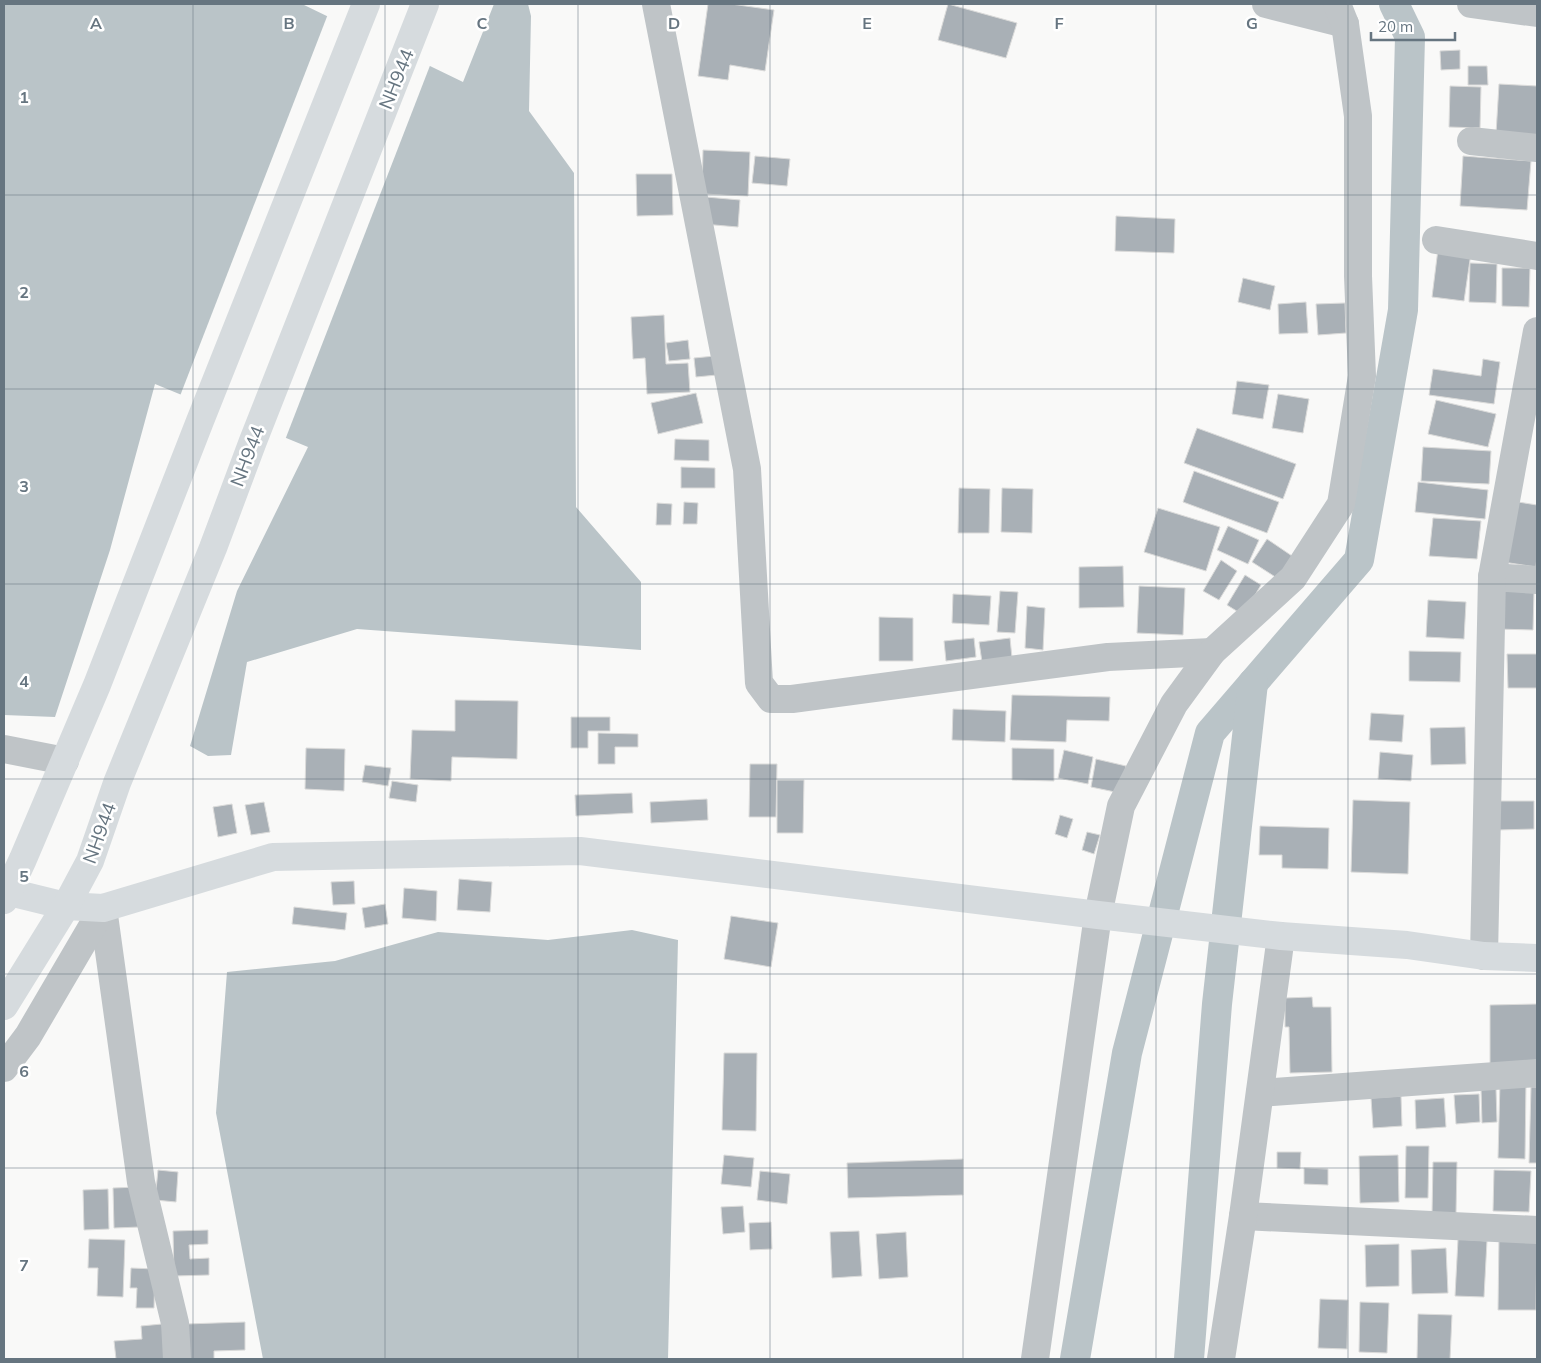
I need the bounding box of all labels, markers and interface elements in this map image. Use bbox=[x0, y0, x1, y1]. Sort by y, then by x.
scale bar bbox=[1371, 10, 1455, 42]
text: A bbox=[90, 13, 102, 33]
text: B bbox=[283, 13, 295, 33]
text: C bbox=[477, 13, 488, 33]
text: D bbox=[668, 13, 680, 33]
text: E bbox=[862, 13, 872, 33]
text: F bbox=[1054, 13, 1064, 33]
text: G bbox=[1246, 13, 1258, 33]
text: 20 m bbox=[1378, 17, 1413, 36]
street label: NH944 bbox=[373, 45, 419, 113]
text: 1 bbox=[19, 87, 29, 107]
text: 2 bbox=[19, 282, 29, 302]
street label: NH944 bbox=[225, 422, 269, 490]
text: 3 bbox=[19, 476, 29, 496]
text: 4 bbox=[19, 671, 29, 691]
street label: NH944 bbox=[77, 799, 121, 867]
text: 5 bbox=[19, 866, 29, 886]
text: 6 bbox=[19, 1061, 29, 1081]
text: 7 bbox=[19, 1255, 29, 1275]

